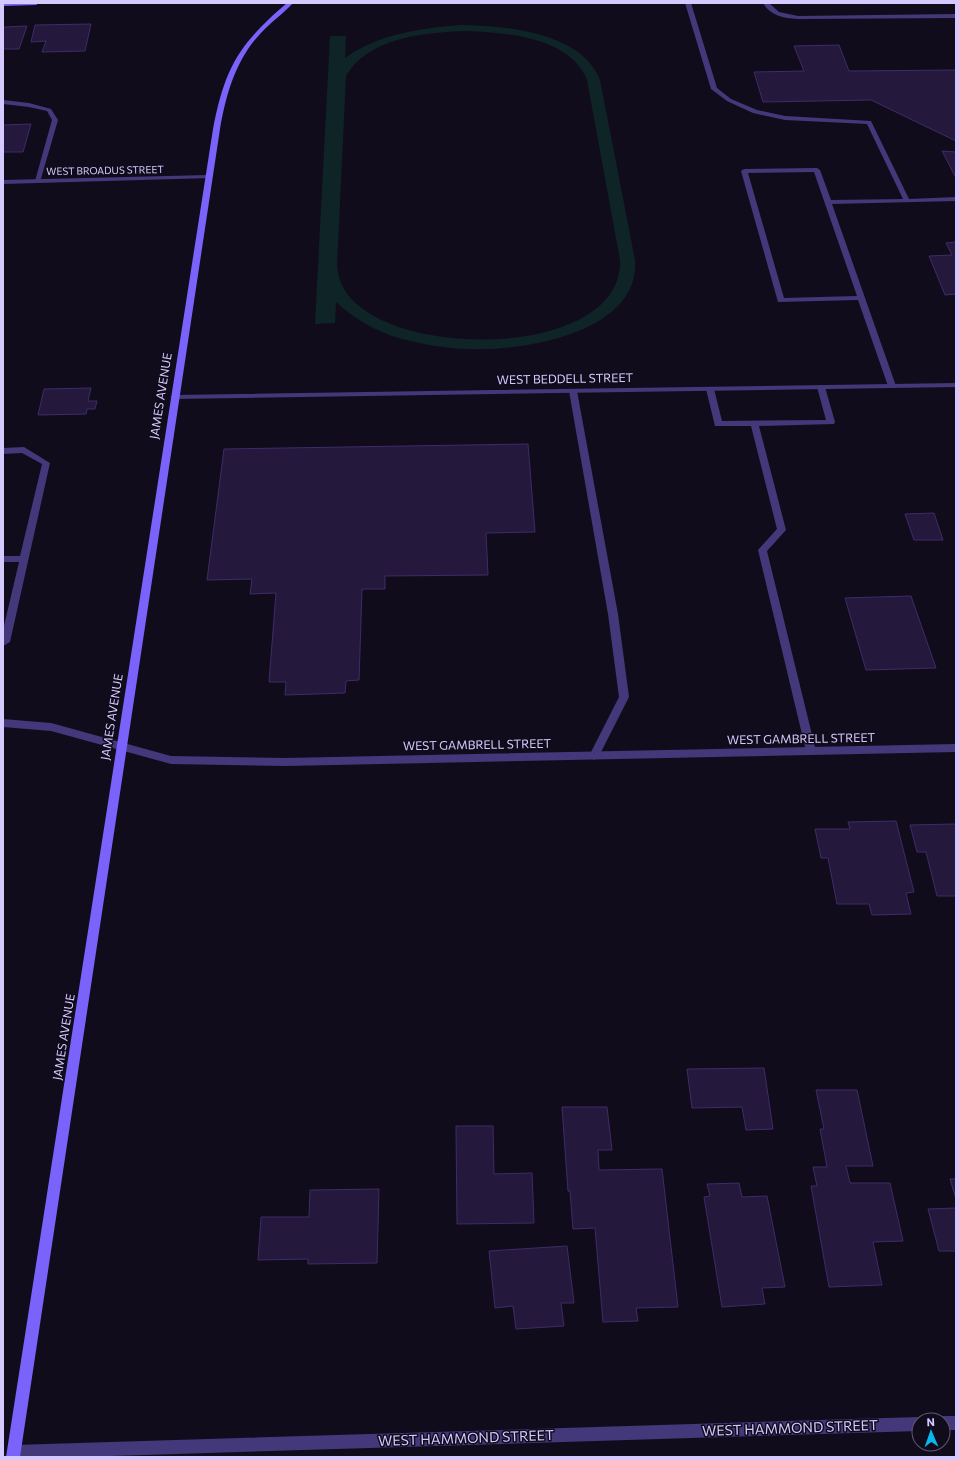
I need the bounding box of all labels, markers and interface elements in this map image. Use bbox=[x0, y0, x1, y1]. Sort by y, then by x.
street label: WEST BROADUS STREET bbox=[46, 163, 164, 177]
street label: JAMES AVENUE bbox=[146, 352, 175, 440]
street label: WEST BEDDELL STREET bbox=[497, 370, 634, 386]
street label: JAMES AVENUE bbox=[97, 673, 126, 761]
street label: WEST GAMBRELL STREET bbox=[727, 730, 876, 746]
street label: WEST GAMBRELL STREET bbox=[403, 736, 552, 752]
street label: JAMES AVENUE bbox=[49, 993, 78, 1081]
north arrow bbox=[911, 1412, 951, 1452]
text: N bbox=[926, 1415, 935, 1428]
street label: WEST HAMMOND STREET bbox=[702, 1416, 878, 1439]
street label: WEST HAMMOND STREET bbox=[378, 1426, 554, 1449]

